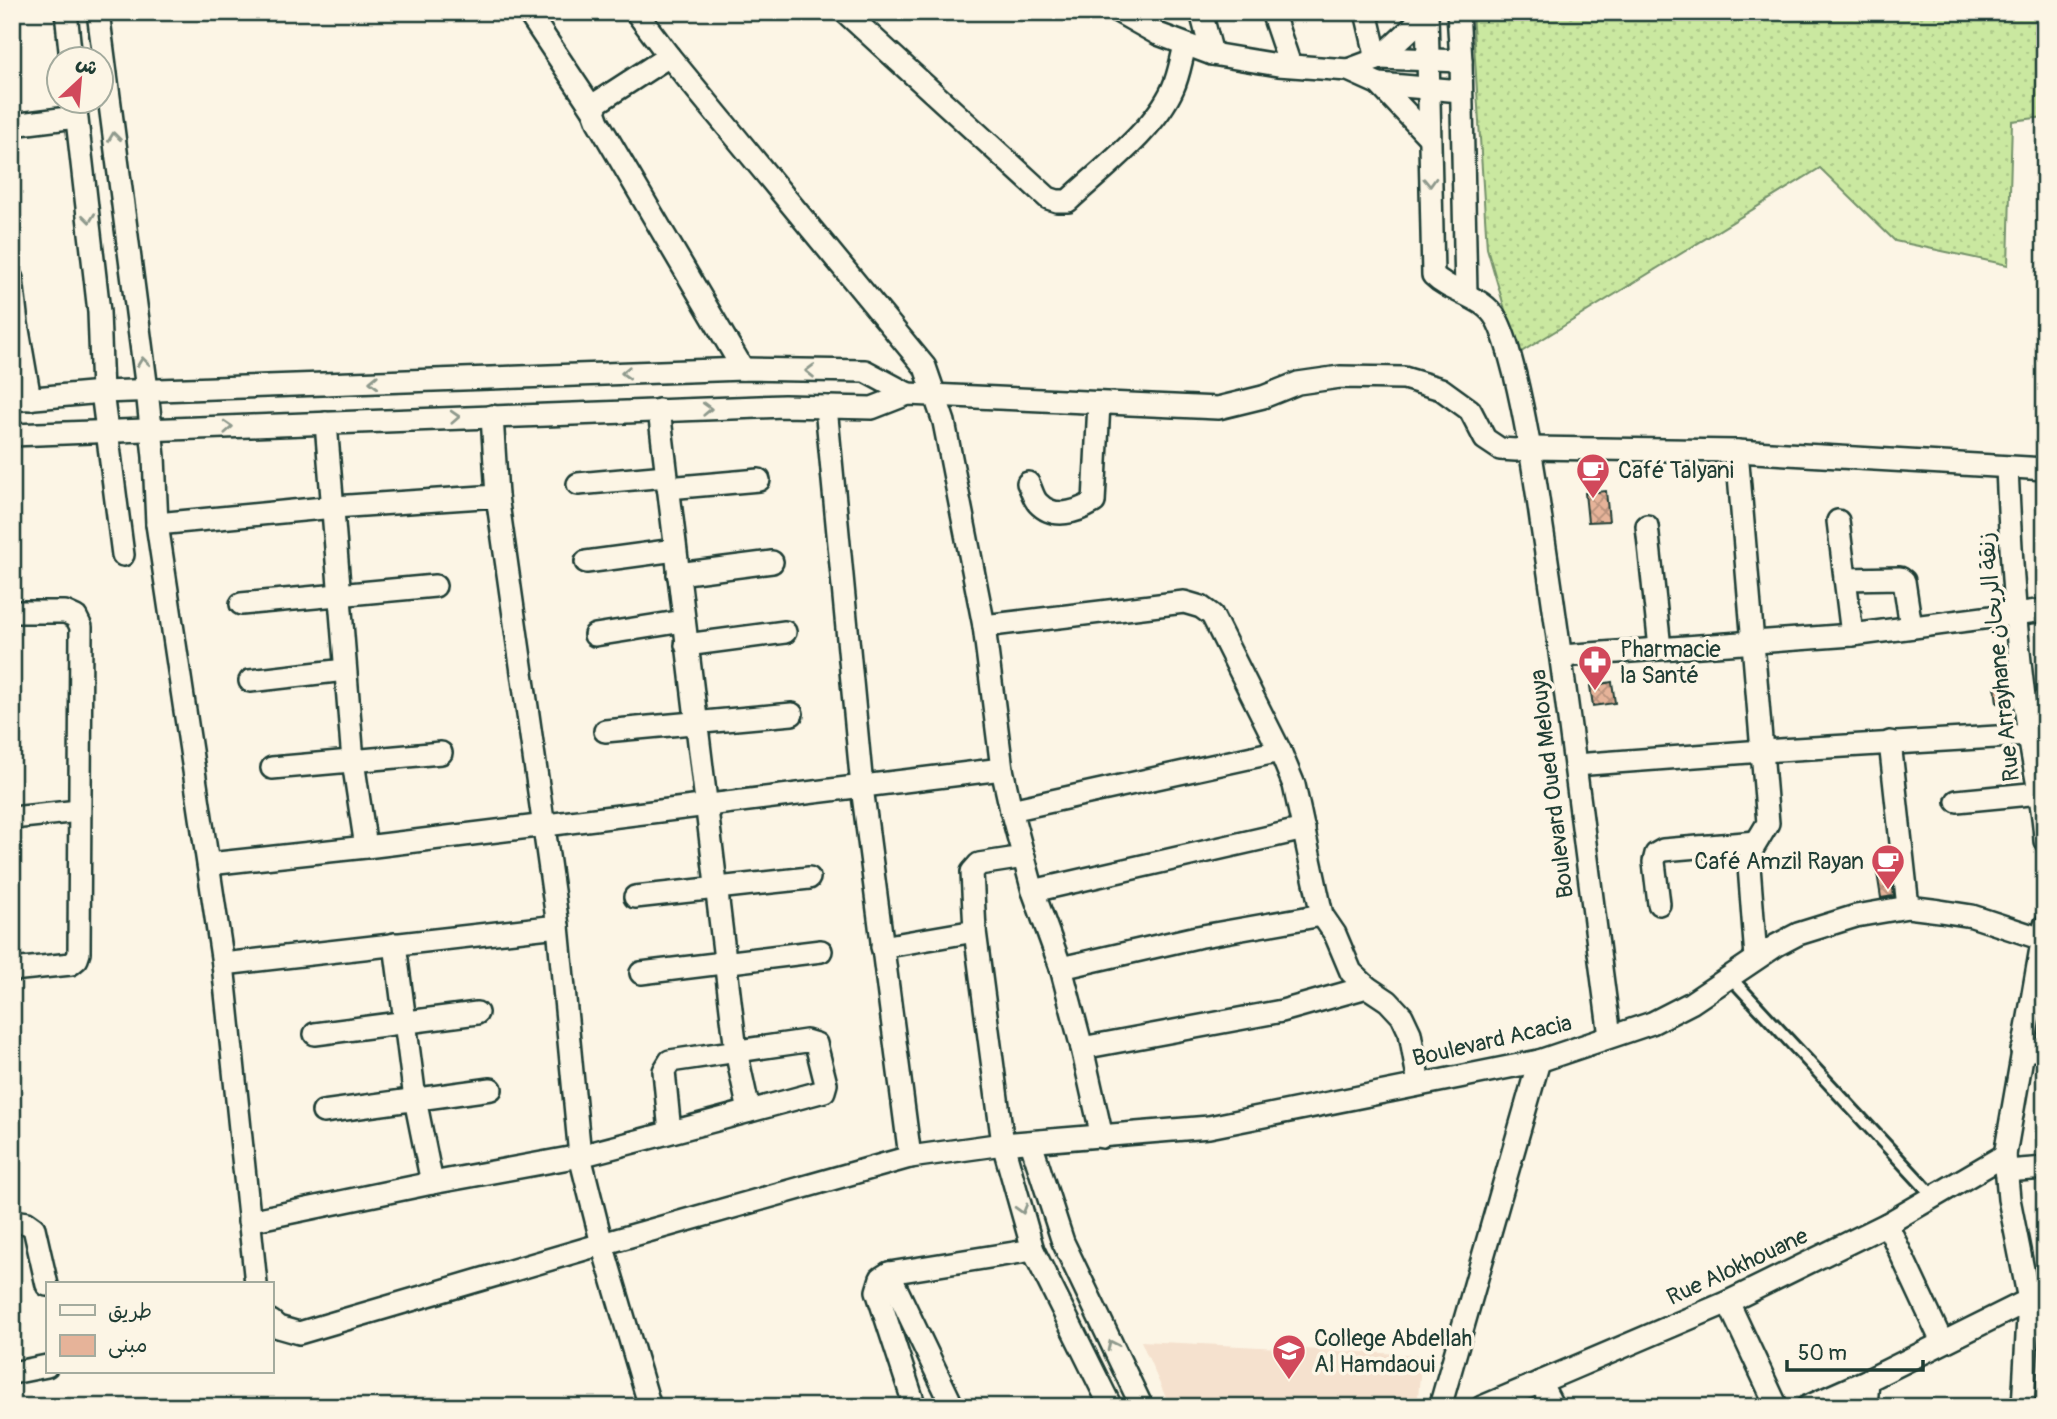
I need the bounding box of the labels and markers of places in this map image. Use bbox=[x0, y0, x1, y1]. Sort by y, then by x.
cafe icon: Café Talyani bbox=[1574, 451, 1612, 500]
place label: Café Talyani bbox=[1618, 456, 1734, 485]
place label: Pharmacie la Santé bbox=[1620, 635, 1721, 690]
pharmacy icon: Pharmacie la Santé bbox=[1576, 643, 1614, 692]
cafe icon: Café Amzil Rayan bbox=[1869, 842, 1907, 891]
place label: Café Amzil Rayan bbox=[1694, 847, 1864, 876]
place label: College Abdellah Al Hamdaoui bbox=[1314, 1324, 1472, 1379]
school or university icon: College Abdellah Al Hamdaoui bbox=[1270, 1332, 1308, 1381]

